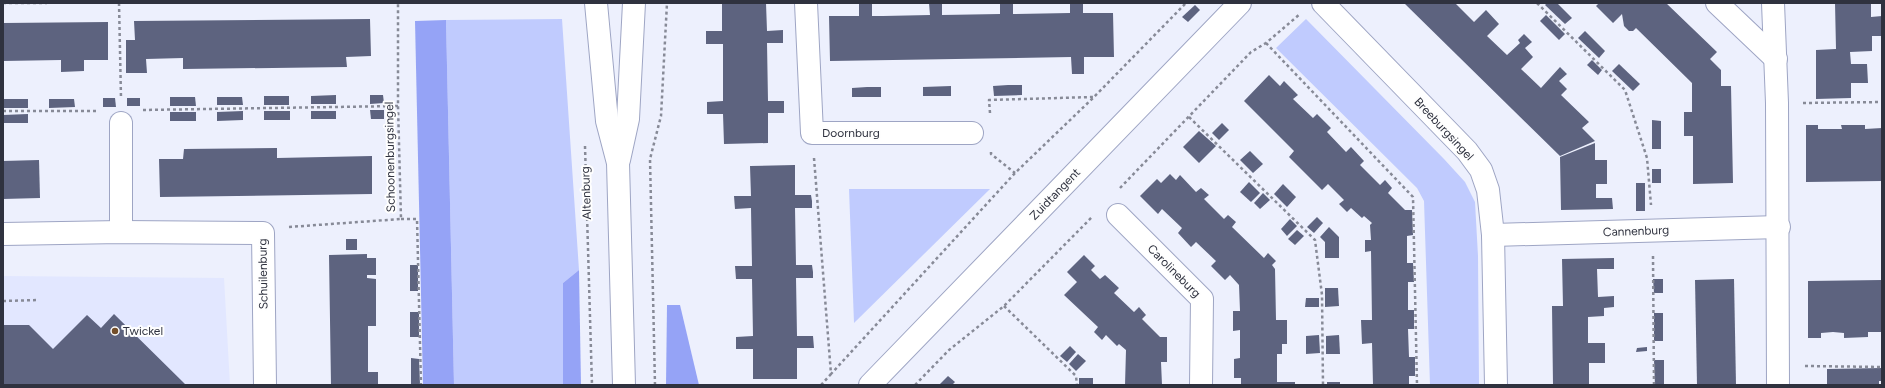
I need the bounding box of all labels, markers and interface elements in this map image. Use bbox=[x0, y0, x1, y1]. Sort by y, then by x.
street label: Breeburgsingel bbox=[1411, 95, 1477, 163]
street label: Schoonenburgsingel bbox=[382, 102, 398, 212]
street label: Doornburg bbox=[822, 126, 880, 140]
street label: Zuidtangent bbox=[1027, 165, 1083, 223]
street label: Altenburg bbox=[578, 166, 594, 220]
street label: Cannenburg bbox=[1603, 223, 1669, 239]
street label: Schuilenburg bbox=[255, 239, 271, 309]
street label: Carolineburg bbox=[1145, 242, 1203, 300]
place label: Twickel bbox=[123, 324, 163, 338]
marker: Twickel bbox=[110, 326, 120, 336]

